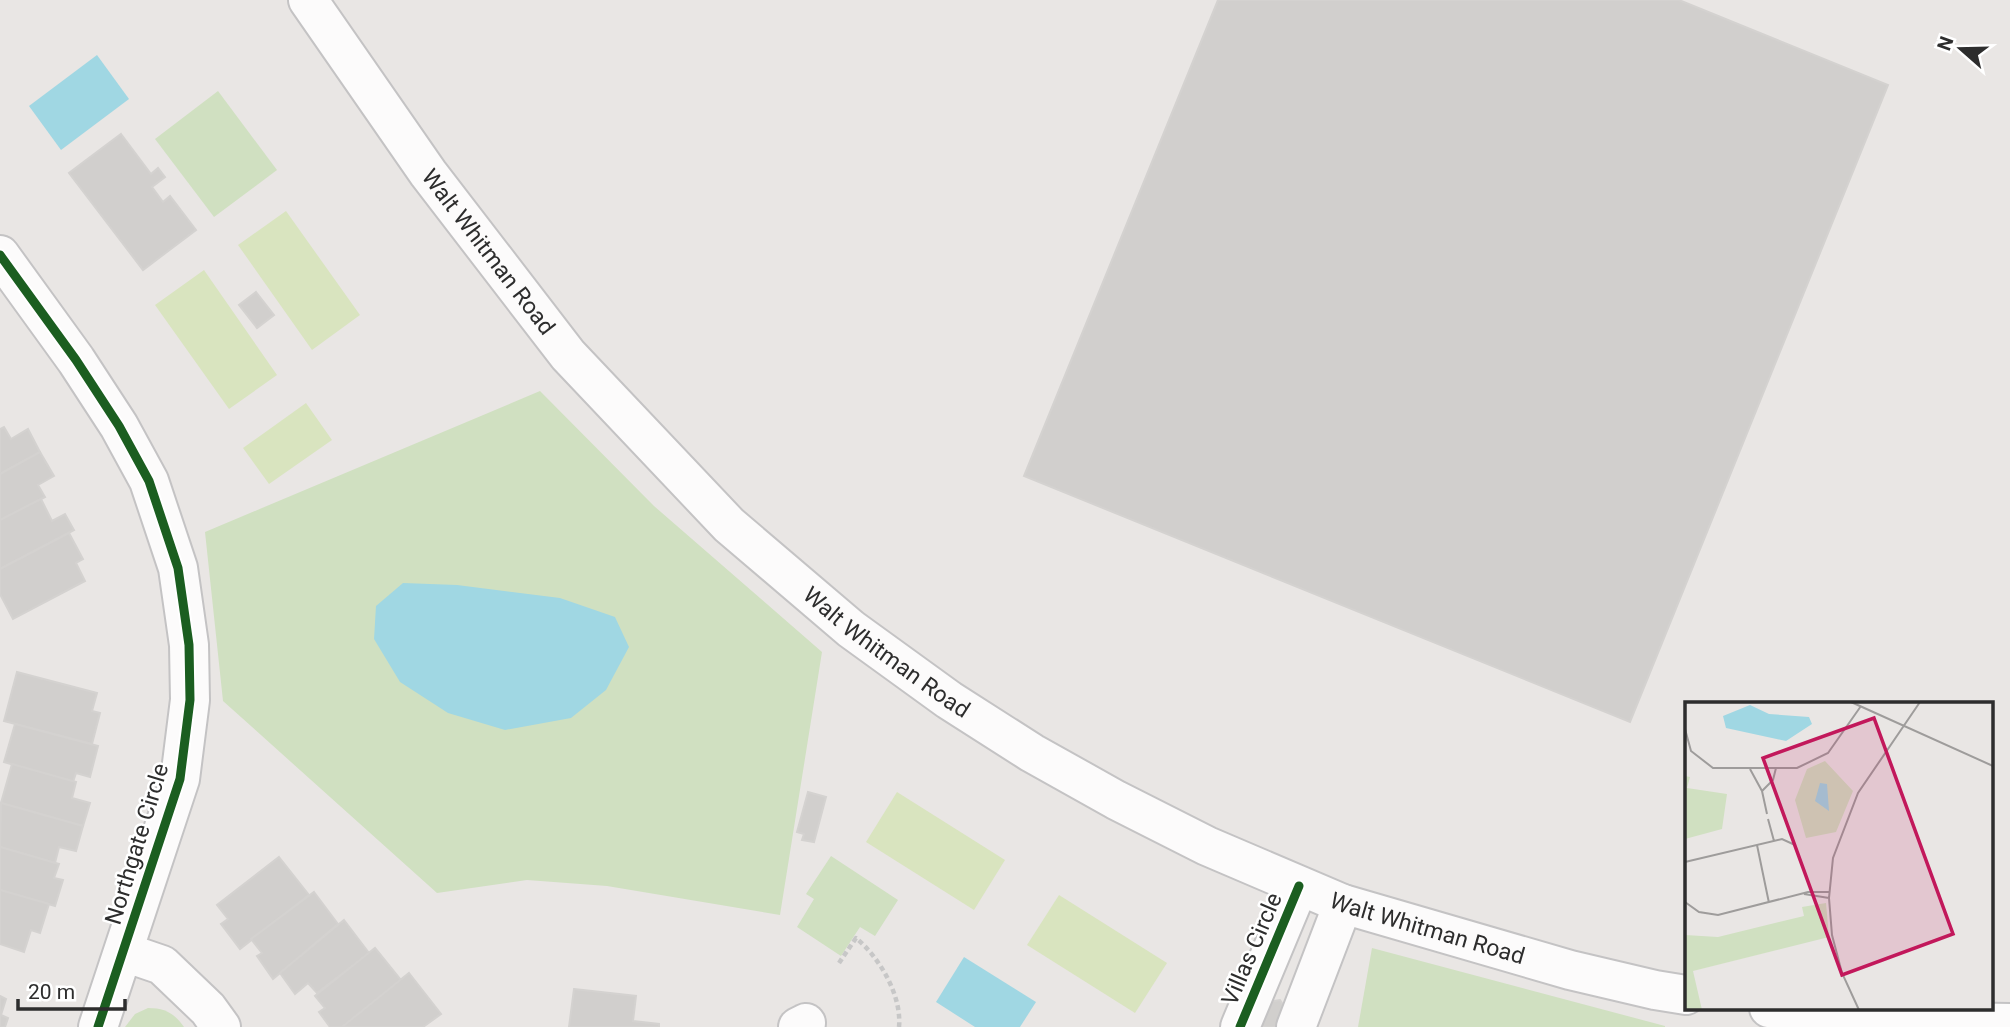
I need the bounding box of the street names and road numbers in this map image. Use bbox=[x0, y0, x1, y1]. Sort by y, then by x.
street label: Walt Whitman Road bbox=[417, 164, 561, 340]
street label: Walt Whitman Road bbox=[798, 581, 975, 723]
street label: Northgate Circle bbox=[100, 760, 174, 928]
street label: Walt Whitman Road bbox=[1326, 887, 1528, 970]
street label: Villas Circle bbox=[1216, 889, 1288, 1009]

